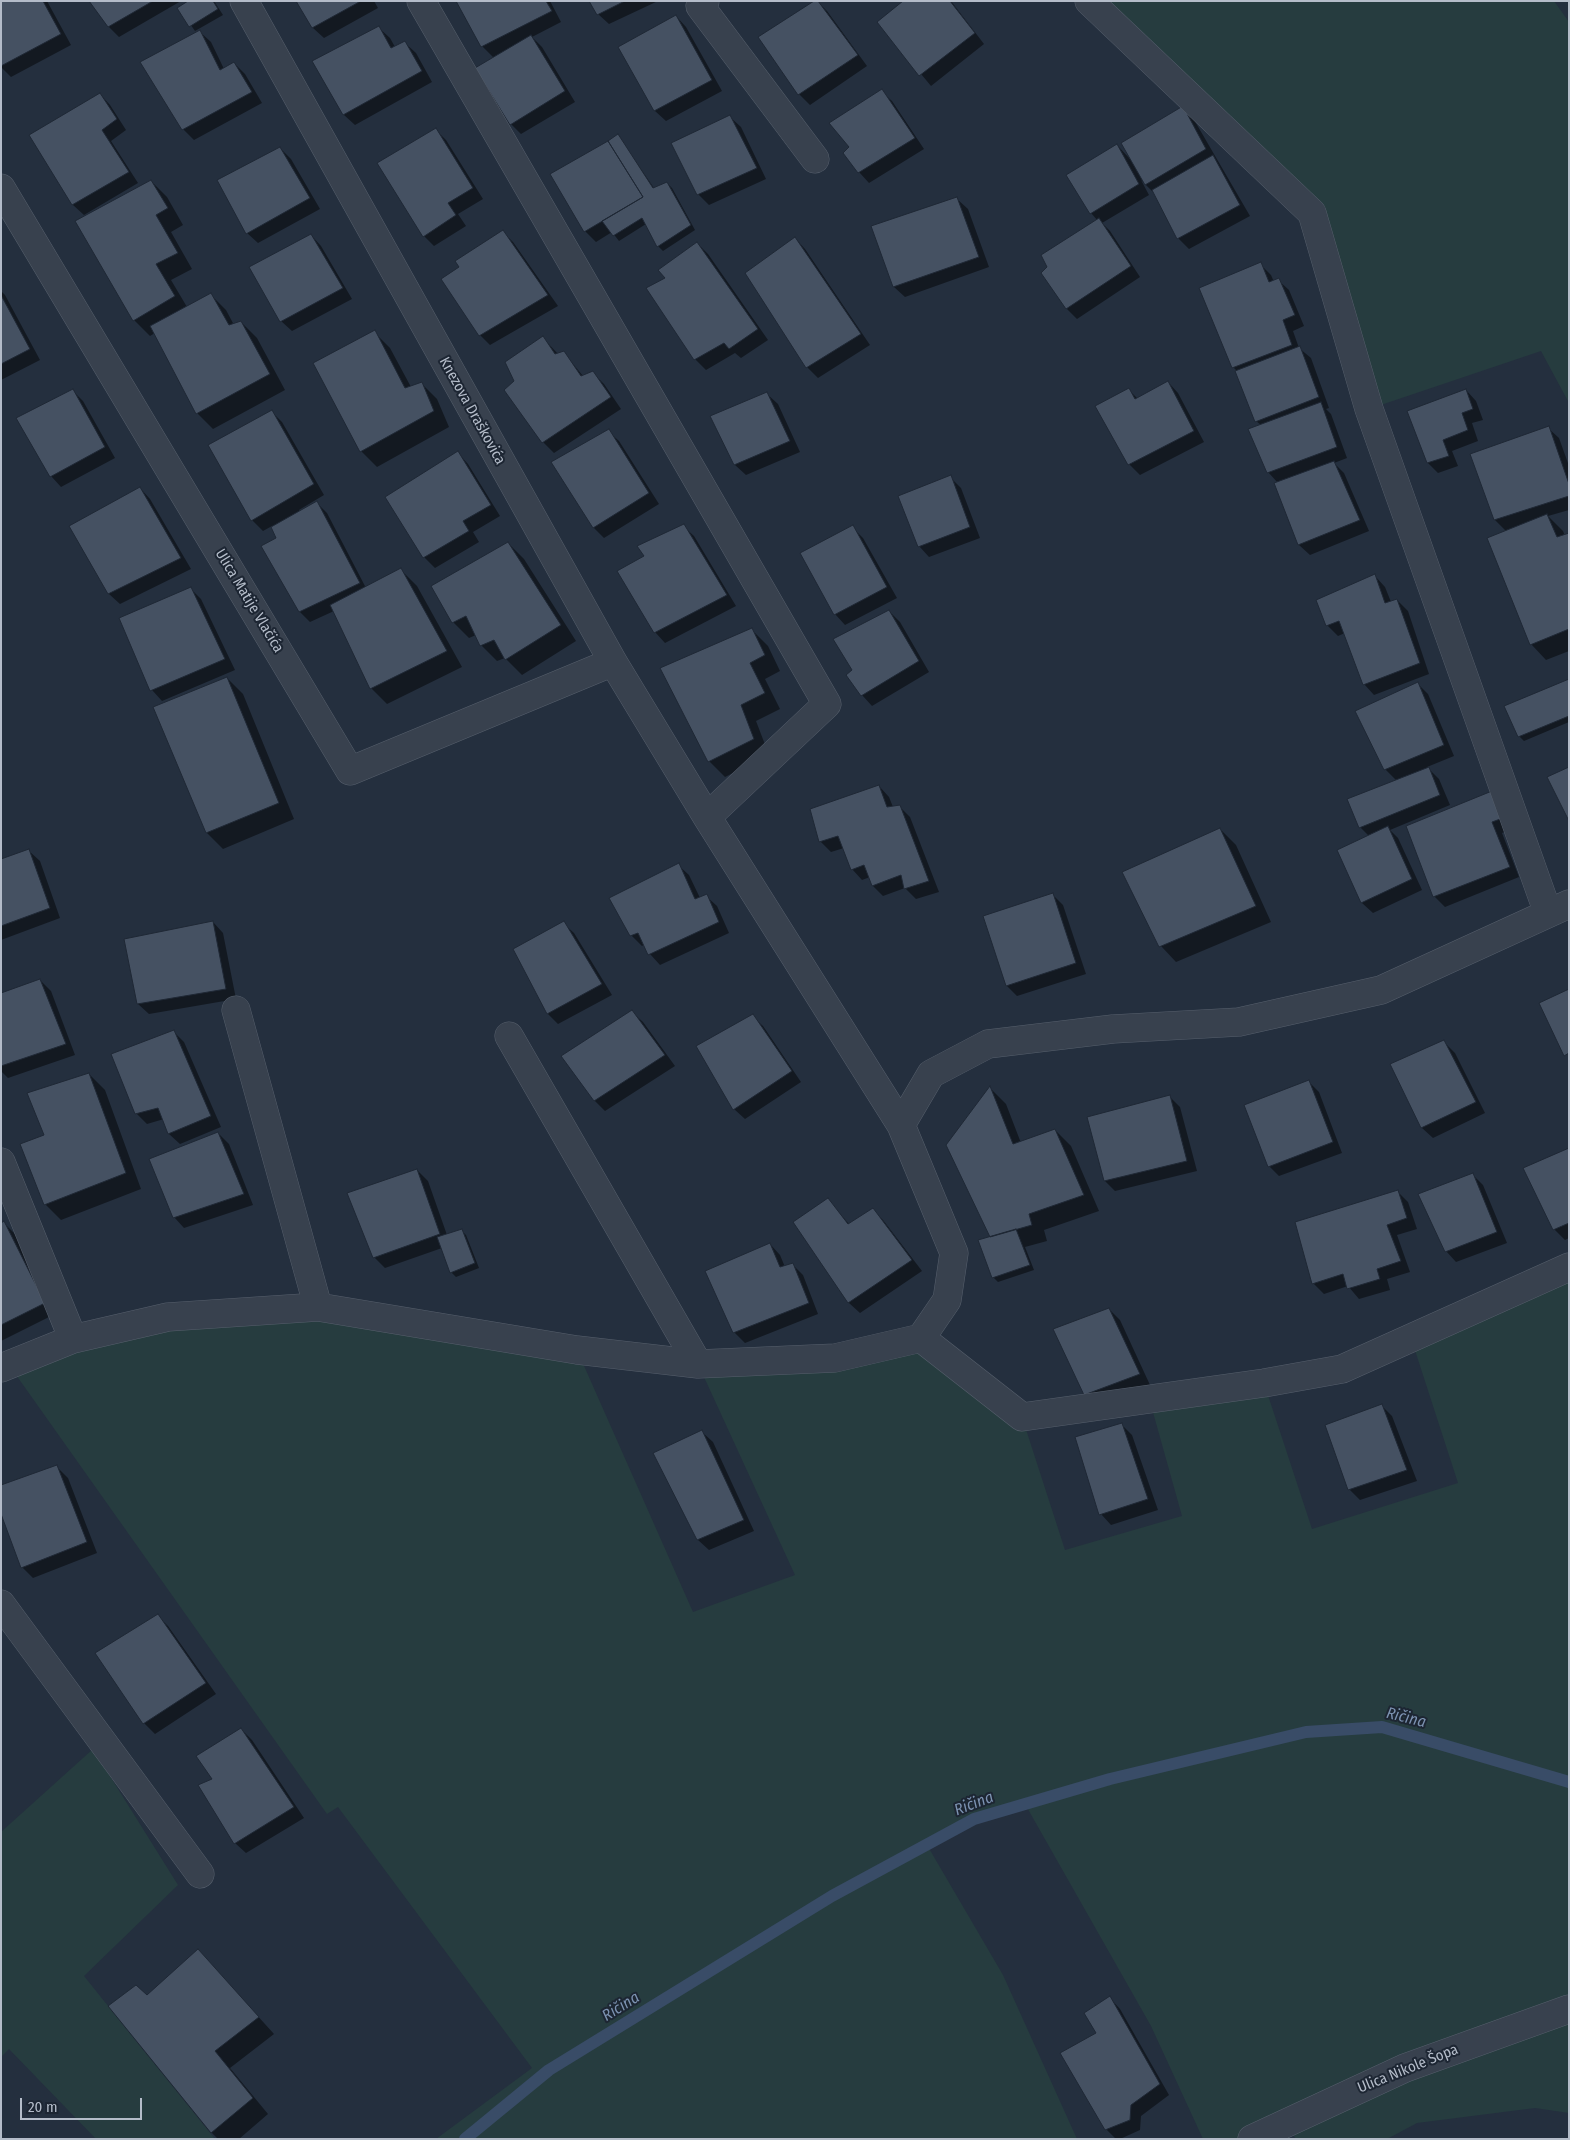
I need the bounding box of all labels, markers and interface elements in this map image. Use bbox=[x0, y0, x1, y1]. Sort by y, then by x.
street label: Knezova Draškovića bbox=[435, 354, 509, 468]
street label: Ulica Matije Vlačića bbox=[211, 546, 287, 656]
water label: Ričina bbox=[1384, 1704, 1428, 1732]
water label: Ričina bbox=[952, 1788, 996, 1820]
water label: Ričina bbox=[599, 1988, 643, 2026]
street label: Ulica Nikole Šopa bbox=[1355, 2041, 1461, 2097]
scale bar bbox=[22, 2088, 145, 2120]
text: 20 m bbox=[28, 2098, 58, 2116]

